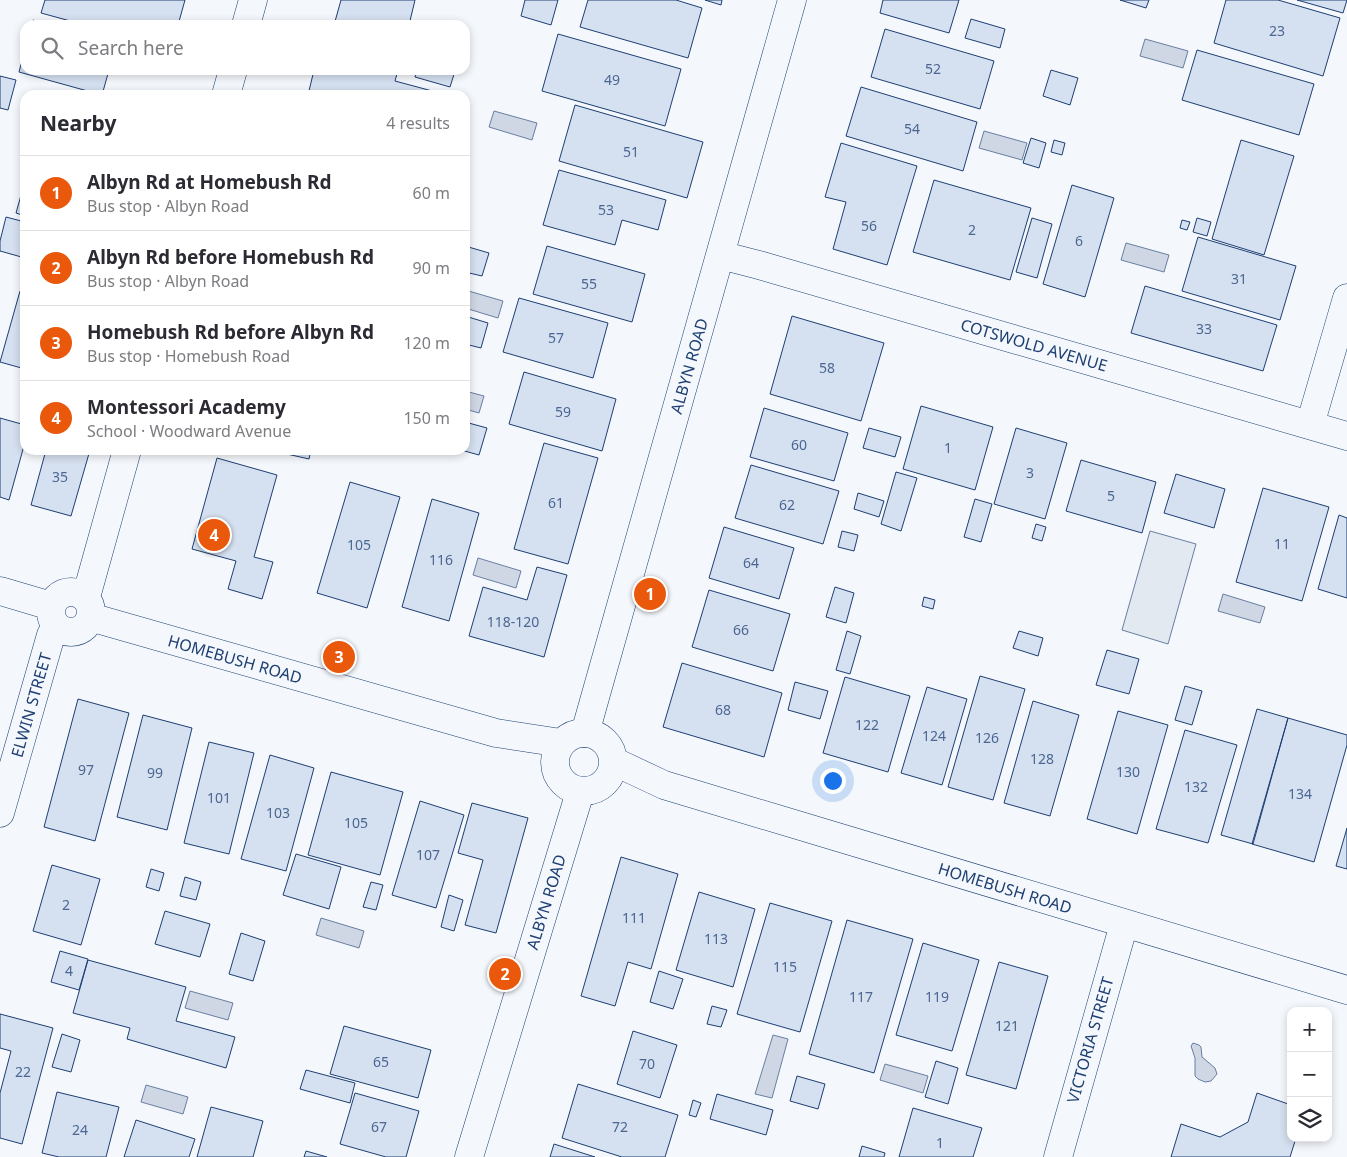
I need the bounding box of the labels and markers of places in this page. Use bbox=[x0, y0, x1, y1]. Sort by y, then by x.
pin: 4 bbox=[198, 516, 230, 554]
pin: 1 bbox=[634, 575, 666, 613]
pin: 3 bbox=[323, 638, 355, 676]
pin: 2 bbox=[489, 955, 521, 993]

